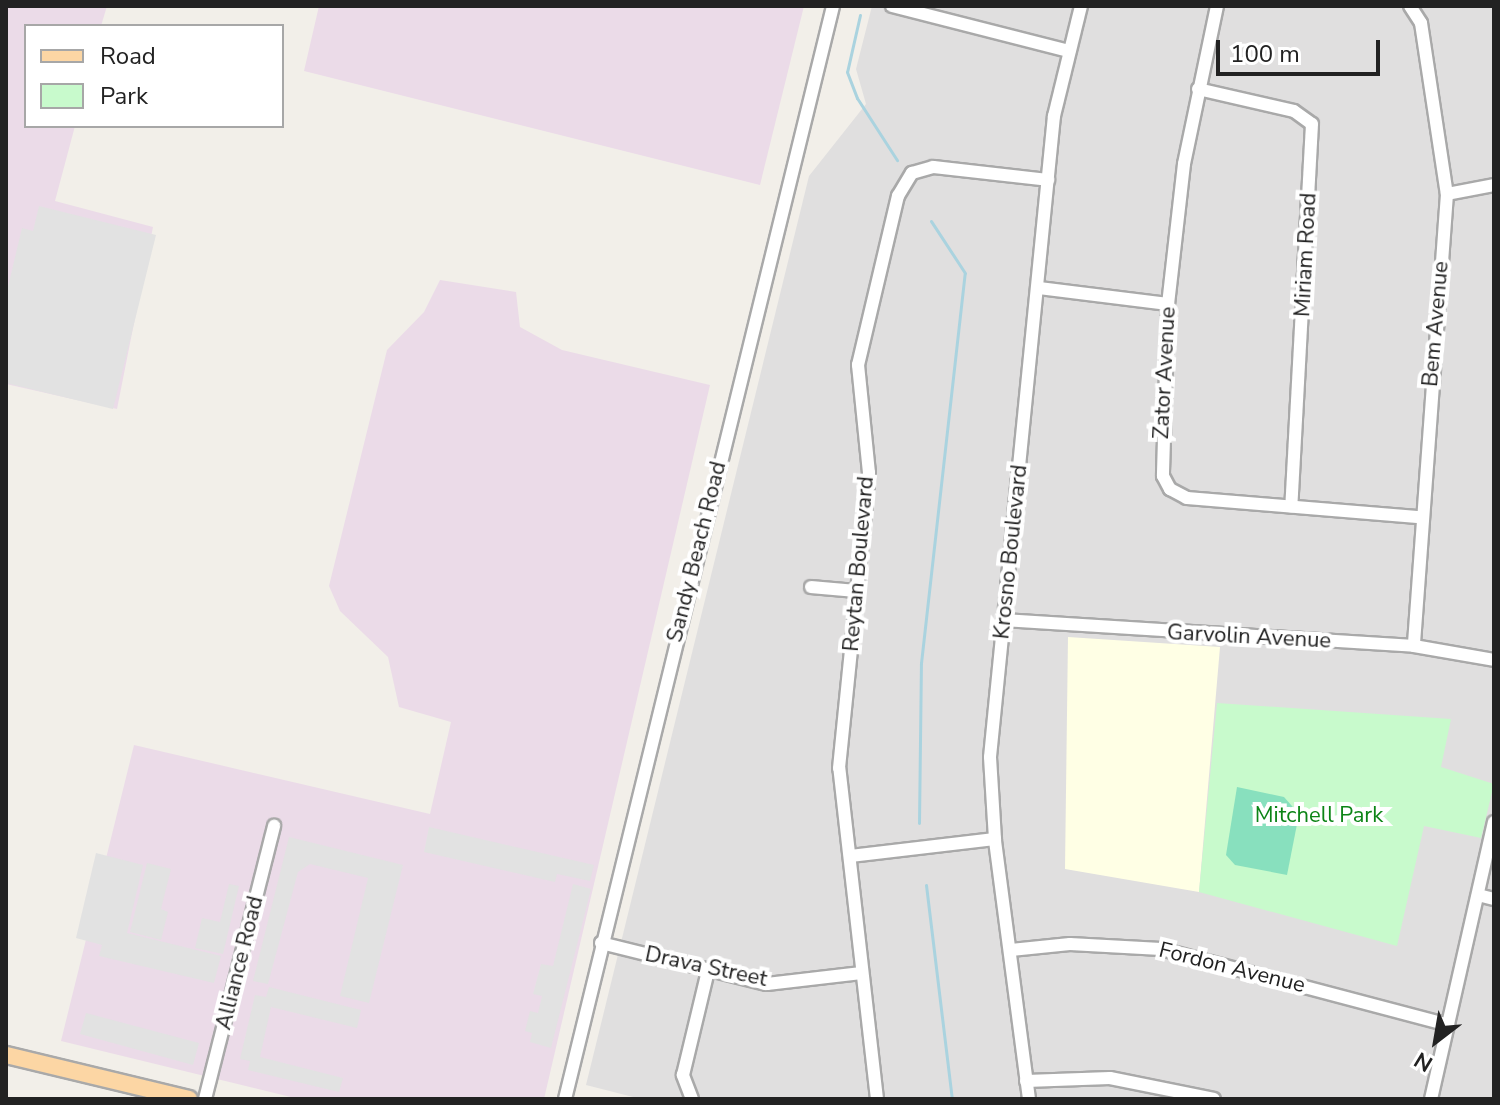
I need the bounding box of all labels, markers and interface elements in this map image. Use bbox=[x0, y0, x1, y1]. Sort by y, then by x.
legend bbox=[24, 24, 284, 128]
scale bar bbox=[1220, 24, 1384, 74]
text: 100 m bbox=[1230, 38, 1300, 70]
text: Road bbox=[100, 40, 156, 72]
text: Park bbox=[100, 80, 148, 112]
street label: Miriam Road bbox=[1290, 192, 1322, 318]
street label: Bem Avenue bbox=[1417, 260, 1455, 388]
street label: Zator Avenue bbox=[1148, 306, 1182, 440]
street label: Sandy Beach Road bbox=[662, 459, 732, 645]
street label: Krosno Boulevard bbox=[989, 463, 1033, 641]
street label: Reytan Boulevard bbox=[838, 475, 880, 653]
street label: Garvolin Avenue bbox=[1166, 620, 1332, 654]
park label: Mitchell Park bbox=[1255, 803, 1383, 829]
street label: Alliance Road bbox=[211, 893, 269, 1033]
street label: Fordon Avenue bbox=[1156, 937, 1308, 999]
street label: Drava Street bbox=[643, 941, 769, 993]
north arrow bbox=[1396, 1001, 1476, 1081]
text: N bbox=[1409, 1044, 1438, 1079]

